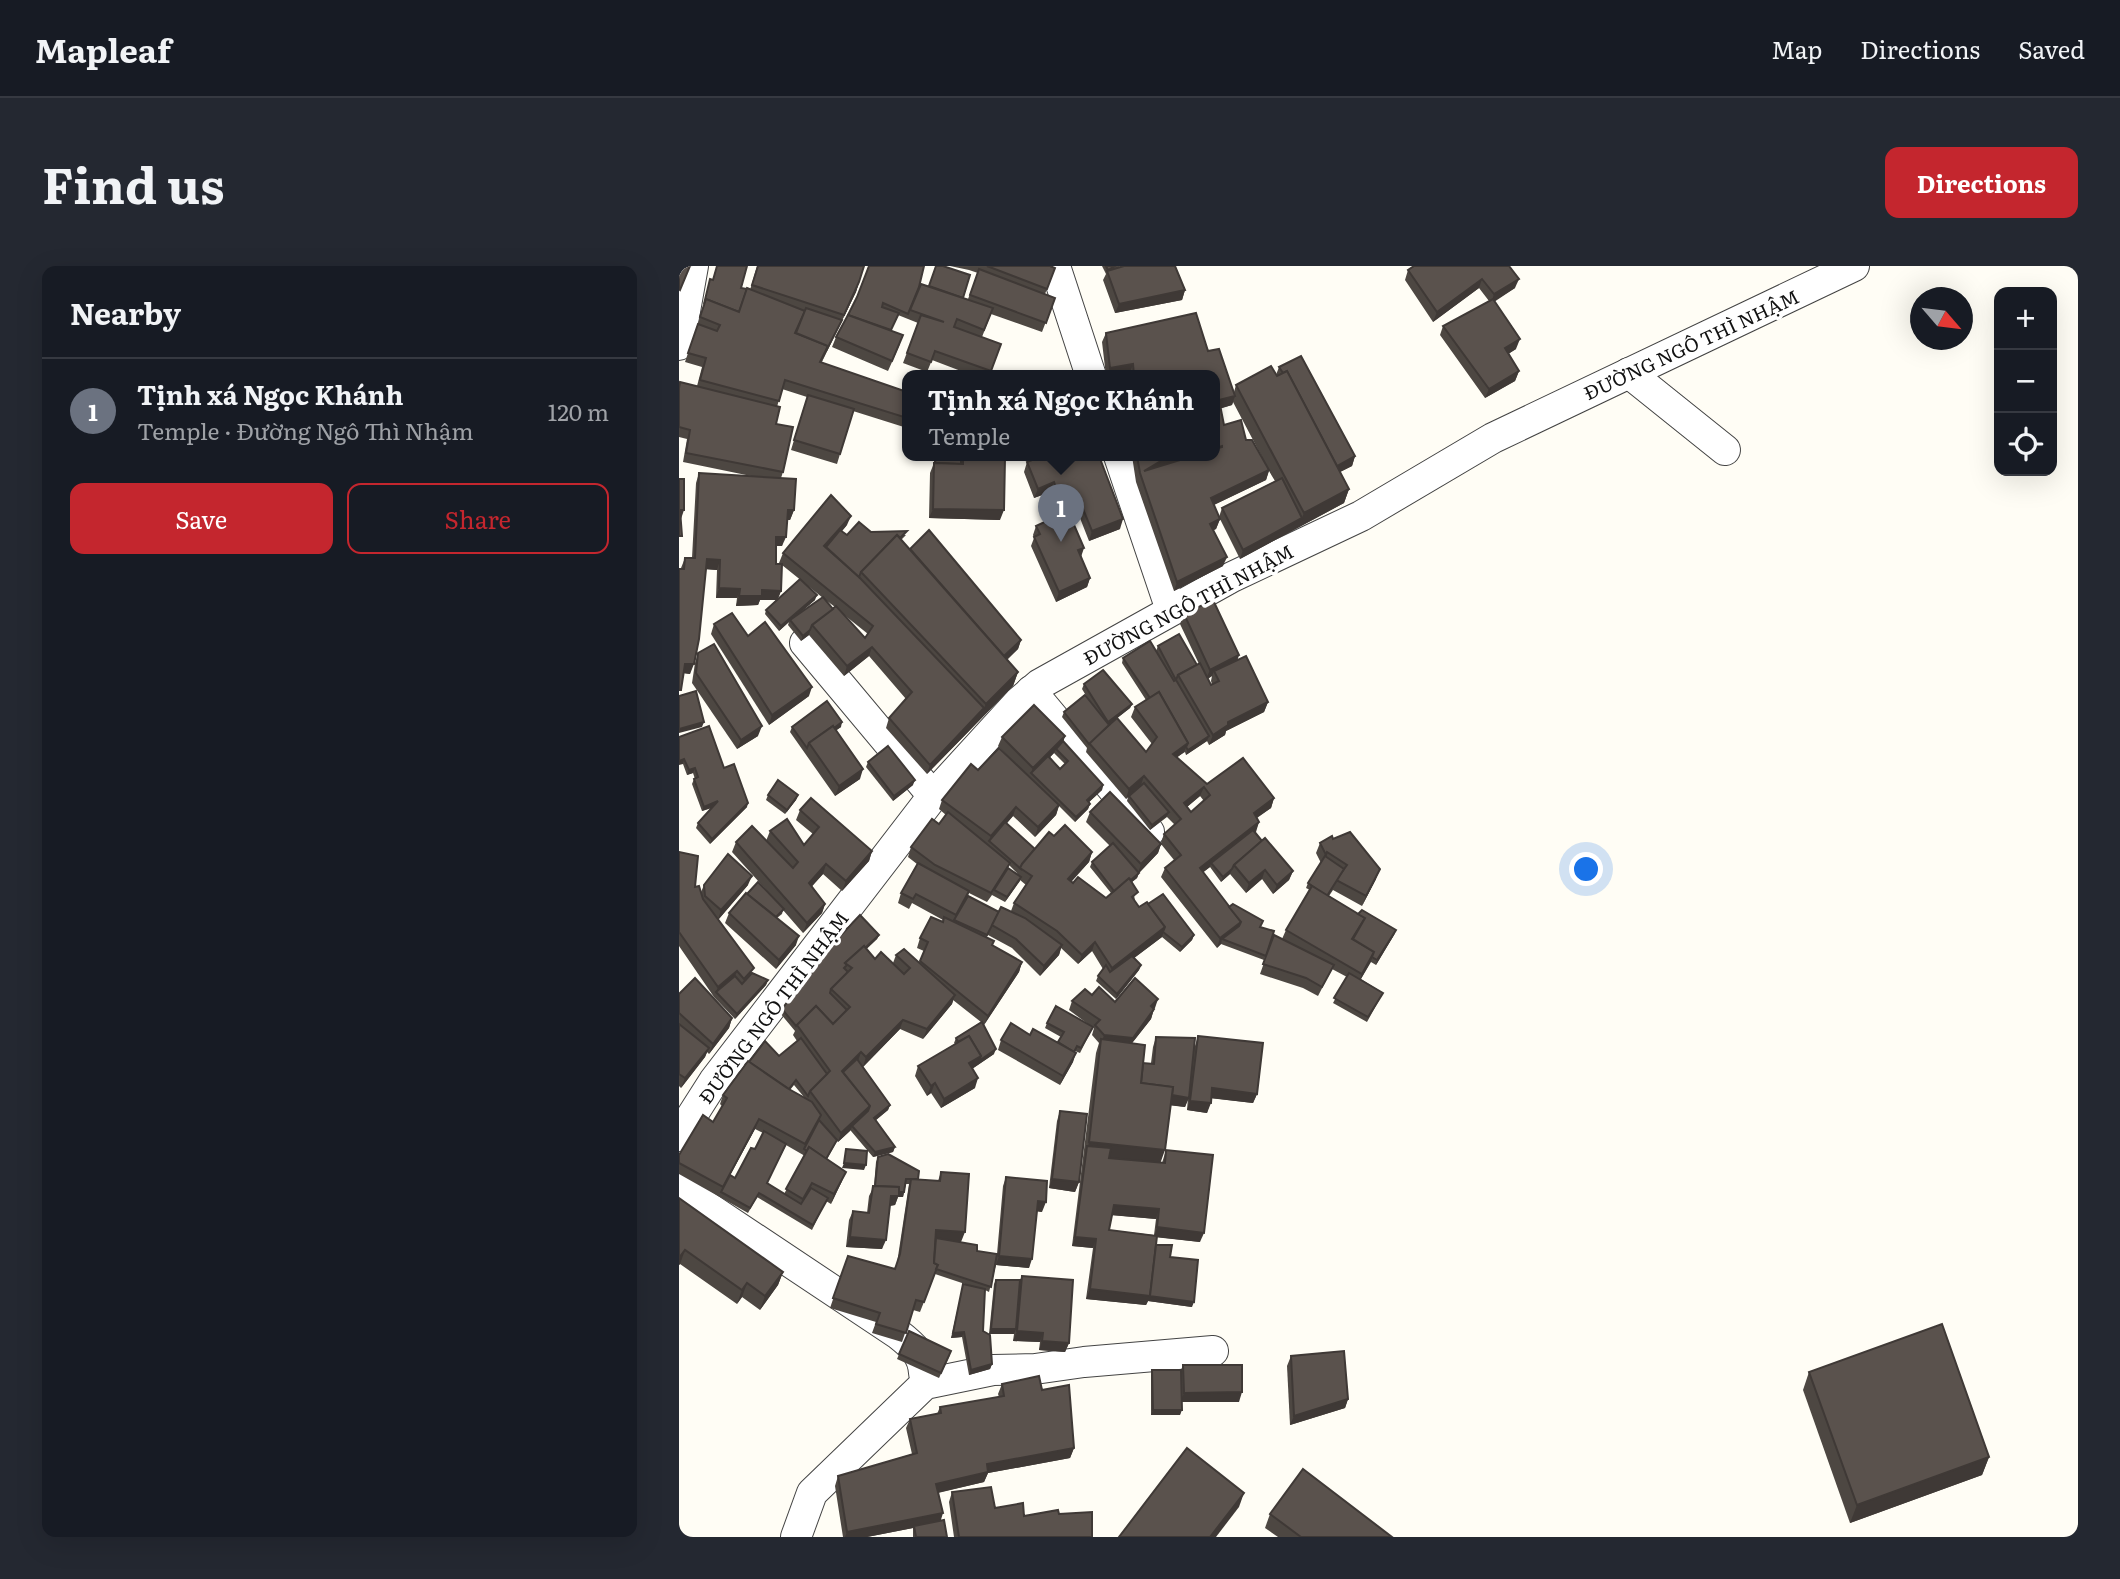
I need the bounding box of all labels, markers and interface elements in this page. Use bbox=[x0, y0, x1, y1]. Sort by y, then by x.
text: Mapleaf bbox=[35, 24, 171, 73]
text: Map bbox=[1771, 31, 1822, 66]
text: Directions bbox=[1860, 31, 1980, 66]
text: Saved bbox=[2018, 31, 2085, 66]
text: Find us bbox=[42, 146, 225, 219]
button: Directions bbox=[1885, 147, 2078, 218]
street label: ĐƯỜNG NGÔ THÌ NHẬM bbox=[1579, 282, 1803, 406]
north arrow bbox=[1910, 287, 1973, 350]
map controls bbox=[1994, 287, 2057, 476]
button: + bbox=[1994, 287, 2057, 350]
text: Nearby bbox=[70, 290, 181, 334]
button: − bbox=[1994, 350, 2057, 413]
popup bbox=[902, 370, 1220, 461]
text: Tịnh xá Ngọc Khánh bbox=[137, 374, 404, 413]
text: Tịnh xá Ngọc Khánh bbox=[928, 379, 1194, 418]
text: 1 bbox=[88, 394, 98, 428]
text: 120 m bbox=[548, 394, 609, 428]
text: Temple · Đường Ngô Thì Nhậm bbox=[137, 413, 473, 447]
button: locate bbox=[1994, 413, 2057, 476]
text: Temple bbox=[928, 418, 1010, 452]
button: Save bbox=[70, 483, 333, 554]
button: Share bbox=[347, 483, 609, 554]
pin: 1 bbox=[1038, 484, 1084, 542]
street label: ĐƯỜNG NGÔ THÌ NHẬM bbox=[1078, 537, 1298, 671]
your location bbox=[1569, 852, 1603, 886]
street label: ĐƯỜNG NGÔ THÌ NHẬM bbox=[691, 905, 855, 1109]

